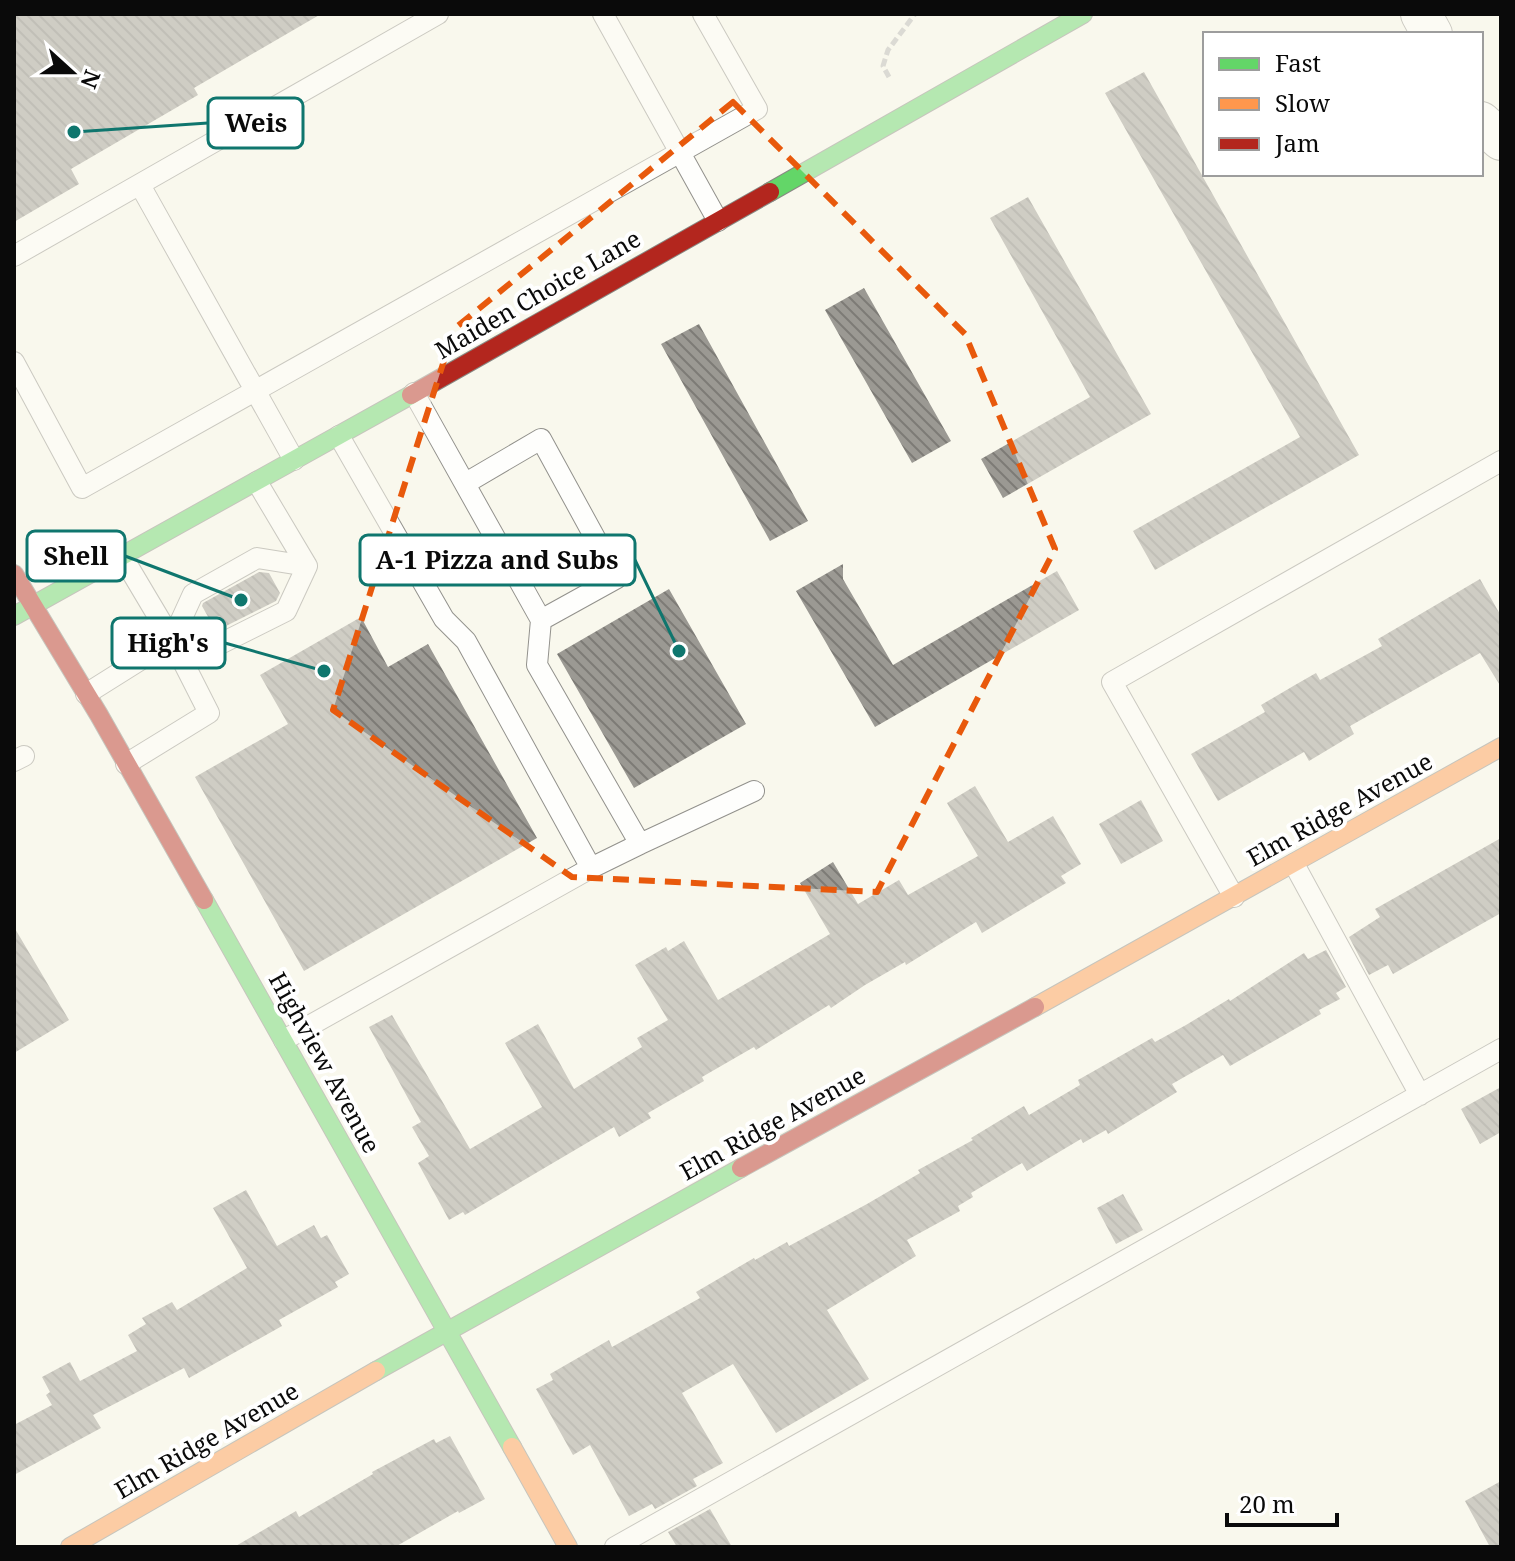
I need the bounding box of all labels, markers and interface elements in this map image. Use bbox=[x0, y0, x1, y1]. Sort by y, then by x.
north arrow bbox=[32, 32, 112, 112]
legend bbox=[1203, 32, 1483, 176]
text: Fast bbox=[1275, 46, 1321, 79]
text: N bbox=[74, 66, 109, 93]
text: Slow bbox=[1275, 86, 1330, 119]
callout: Weis bbox=[208, 98, 303, 148]
text: Weis bbox=[225, 104, 287, 140]
text: Jam bbox=[1274, 126, 1320, 159]
street label: Maiden Choice Lane bbox=[428, 221, 646, 366]
callout: Shell bbox=[27, 531, 125, 581]
callout: A-1 Pizza and Subs bbox=[360, 535, 635, 585]
text: Shell bbox=[43, 537, 109, 573]
text: A-1 Pizza and Subs bbox=[375, 541, 619, 577]
callout: High's bbox=[112, 618, 225, 668]
text: High's bbox=[127, 624, 209, 660]
street label: Elm Ridge Avenue bbox=[1241, 744, 1438, 873]
street label: Highview Avenue bbox=[262, 966, 389, 1159]
street label: Elm Ridge Avenue bbox=[674, 1058, 871, 1187]
street label: Elm Ridge Avenue bbox=[108, 1374, 304, 1506]
scale bar bbox=[1227, 1477, 1337, 1527]
text: 20 m bbox=[1239, 1487, 1295, 1520]

